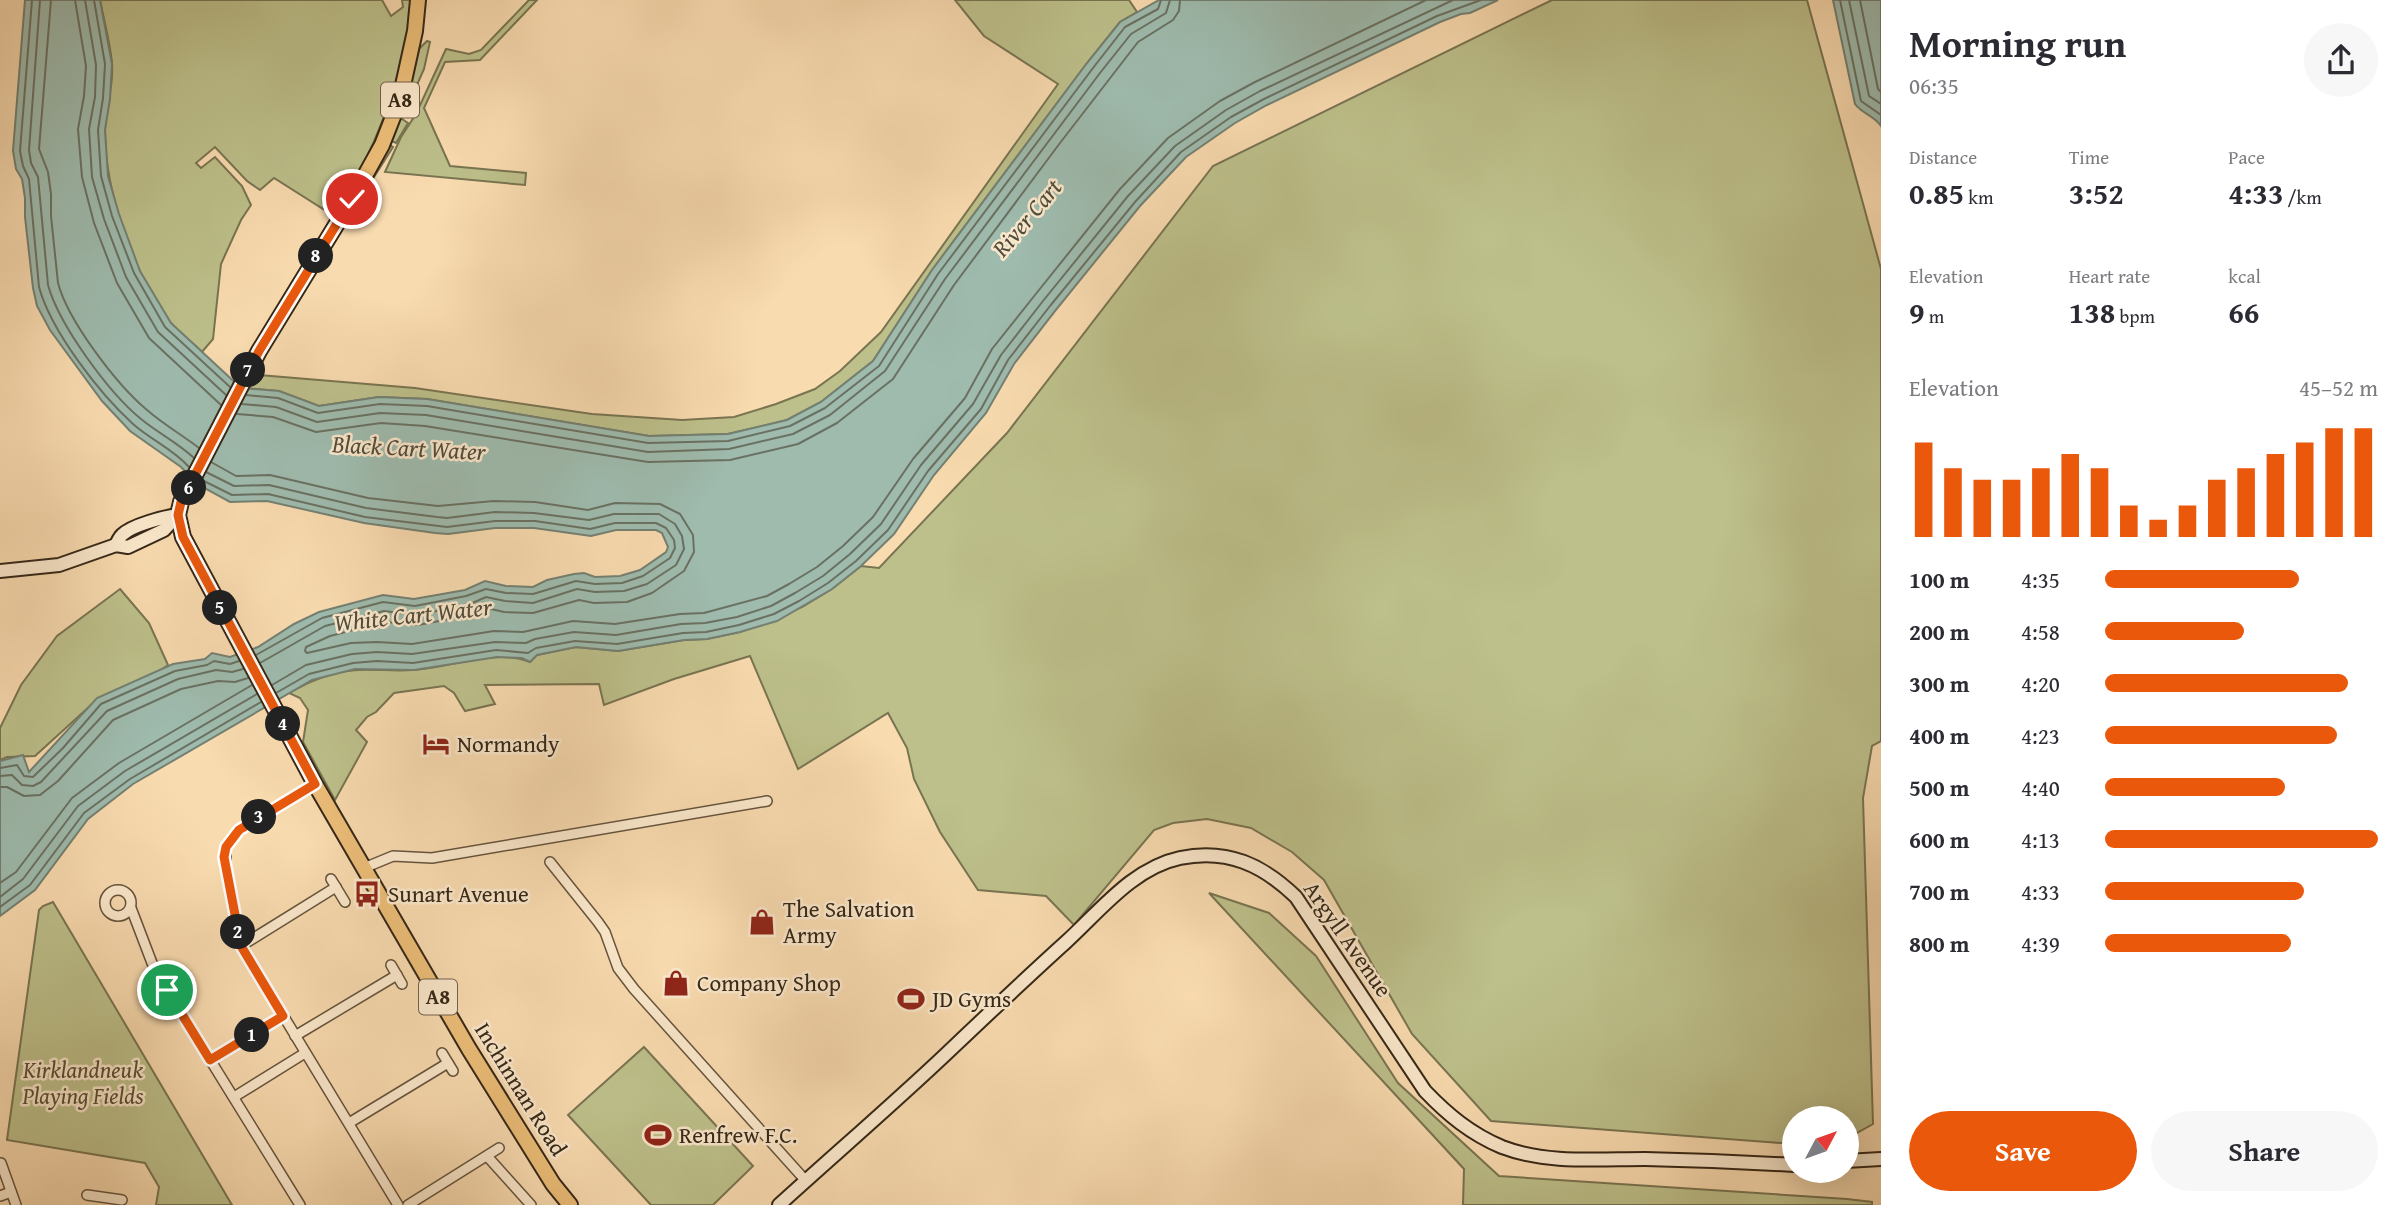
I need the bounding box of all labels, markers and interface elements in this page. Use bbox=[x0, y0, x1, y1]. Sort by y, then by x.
text: Morning run bbox=[1909, 15, 2126, 71]
button: share bbox=[2304, 23, 2378, 97]
text: 06:35 bbox=[1909, 69, 1959, 102]
road number: A8 bbox=[381, 82, 419, 118]
text: Distance bbox=[1909, 143, 1977, 171]
text: Time bbox=[2069, 143, 2109, 171]
text: Pace bbox=[2228, 143, 2265, 171]
pin bbox=[322, 169, 382, 229]
water label: River Cart bbox=[983, 171, 1070, 265]
text: 0.85 bbox=[1909, 171, 1964, 215]
text: 3:52 bbox=[2069, 171, 2124, 215]
text: 4:33 bbox=[2228, 171, 2283, 215]
icon: check bbox=[333, 180, 371, 218]
text: km bbox=[1964, 183, 1993, 211]
text: /km bbox=[2283, 183, 2322, 211]
pin: 8 bbox=[298, 238, 334, 274]
text: 8 bbox=[311, 241, 320, 269]
text: Elevation bbox=[1909, 262, 1983, 290]
text: Heart rate bbox=[2069, 262, 2150, 290]
text: kcal bbox=[2228, 262, 2261, 290]
text: 9 bbox=[1909, 290, 1925, 334]
text: 138 bbox=[2069, 290, 2115, 334]
text: 66 bbox=[2228, 290, 2259, 334]
text: m bbox=[1925, 302, 1944, 330]
text: bpm bbox=[2115, 302, 2155, 330]
pin: 7 bbox=[230, 352, 266, 388]
text: 7 bbox=[243, 355, 252, 383]
text: Elevation bbox=[1909, 371, 1999, 404]
text: 45–52 m bbox=[2299, 371, 2378, 404]
water label: Black Cart Water bbox=[330, 426, 488, 469]
pin: 6 bbox=[172, 470, 206, 505]
text: 6 bbox=[184, 473, 193, 501]
text: 100 m bbox=[1909, 563, 1970, 596]
text: 4:35 bbox=[2021, 563, 2060, 596]
water label: White Cart Water bbox=[332, 589, 495, 640]
pin: 5 bbox=[202, 590, 238, 626]
text: 5 bbox=[215, 593, 224, 621]
text: 200 m bbox=[1909, 615, 1970, 648]
text: 4:58 bbox=[2021, 615, 2060, 648]
text: 300 m bbox=[1909, 667, 1970, 700]
text: 4:20 bbox=[2021, 667, 2060, 700]
pin: 4 bbox=[266, 706, 300, 742]
text: 4 bbox=[278, 709, 287, 737]
text: 400 m bbox=[1909, 719, 1970, 752]
text: 4:23 bbox=[2021, 719, 2060, 752]
place label: Normandy bbox=[457, 727, 560, 760]
hotel icon: Normandy bbox=[421, 729, 451, 759]
text: 500 m bbox=[1909, 771, 1970, 804]
text: 4:40 bbox=[2021, 771, 2060, 804]
pin: 3 bbox=[242, 800, 276, 834]
text: 3 bbox=[254, 802, 263, 830]
text: 600 m bbox=[1909, 823, 1970, 856]
text: 4:13 bbox=[2021, 823, 2060, 856]
street label: Argyll Avenue bbox=[1296, 874, 1401, 1003]
text: 700 m bbox=[1909, 875, 1970, 908]
text: 4:33 bbox=[2021, 875, 2060, 908]
place label: Sunart Avenue bbox=[388, 877, 529, 910]
bus stop icon: Sunart Avenue bbox=[352, 879, 382, 909]
place label: The Salvation Army bbox=[783, 892, 914, 951]
shop icon: The Salvation Army bbox=[747, 907, 777, 937]
pin: 2 bbox=[220, 914, 256, 950]
text: 2 bbox=[233, 917, 242, 945]
text: 800 m bbox=[1909, 927, 1970, 960]
text: 4:39 bbox=[2021, 927, 2060, 960]
pin bbox=[137, 960, 197, 1020]
place label: Company Shop bbox=[697, 966, 841, 999]
shop icon: Company Shop bbox=[661, 968, 691, 998]
icon: arrive bbox=[148, 971, 186, 1009]
road number: A8 bbox=[419, 979, 457, 1014]
place label: JD Gyms bbox=[929, 982, 1011, 1015]
sports icon: JD Gyms bbox=[896, 984, 926, 1014]
street label: Inchinnan Road bbox=[467, 1016, 576, 1163]
pin: 1 bbox=[234, 1018, 270, 1052]
text: 1 bbox=[247, 1020, 256, 1048]
park label: Kirklandneuk Playing Fields bbox=[22, 1053, 144, 1112]
north arrow bbox=[1782, 1106, 1858, 1183]
map controls bbox=[1782, 1106, 1859, 1183]
button: Save bbox=[1909, 1111, 2137, 1191]
button: Share bbox=[2151, 1111, 2378, 1191]
place label: Renfrew F.C. bbox=[679, 1118, 797, 1151]
sports icon: Renfrew F.C. bbox=[643, 1120, 673, 1150]

